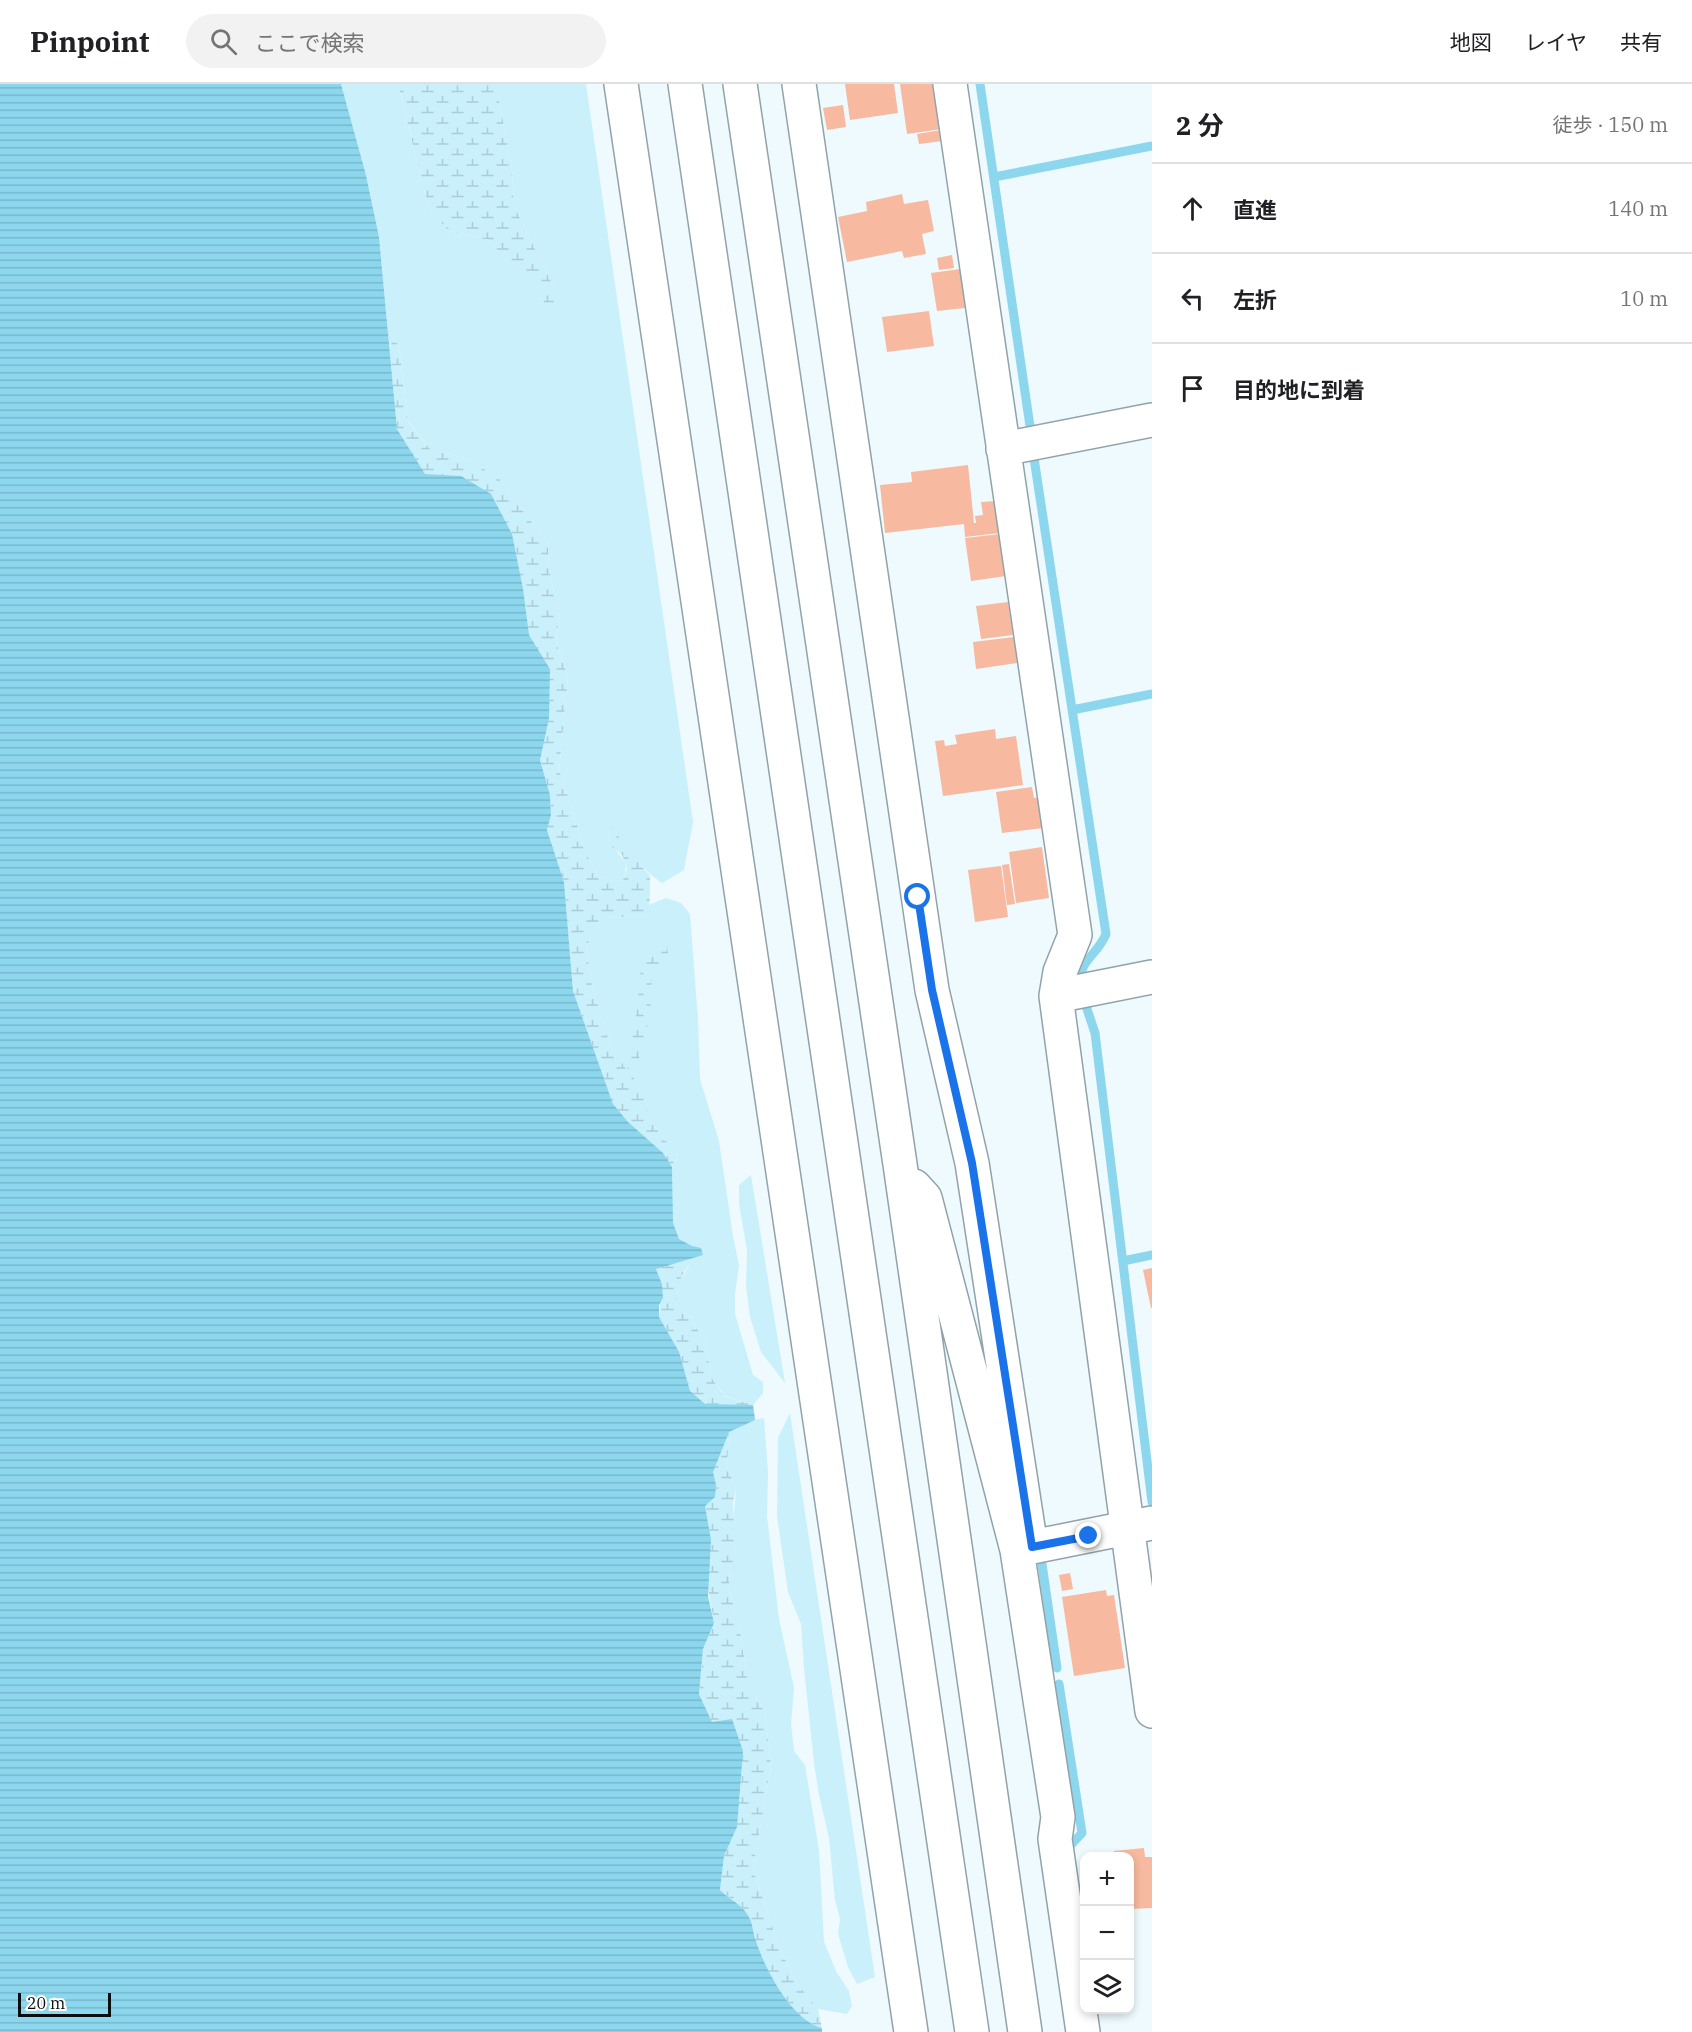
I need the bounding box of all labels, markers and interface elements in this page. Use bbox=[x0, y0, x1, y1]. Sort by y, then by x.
search box bbox=[186, 14, 606, 68]
text: Pinpoint bbox=[30, 23, 150, 60]
icon: search bbox=[207, 25, 240, 58]
text: ここで検索 bbox=[255, 28, 365, 57]
text: 地図 bbox=[1450, 28, 1492, 56]
text: レイヤ bbox=[1525, 28, 1587, 56]
text: 共有 bbox=[1620, 28, 1662, 56]
text: 2 分 bbox=[1176, 108, 1224, 142]
text: 徒歩 · 150 m bbox=[1553, 111, 1668, 138]
icon: ahead bbox=[1176, 192, 1209, 225]
text: 直進 bbox=[1233, 195, 1277, 224]
text: 140 m bbox=[1608, 195, 1668, 222]
icon: left bbox=[1176, 282, 1209, 315]
text: 左折 bbox=[1233, 285, 1277, 314]
text: 10 m bbox=[1620, 285, 1668, 312]
icon: arrive bbox=[1176, 372, 1209, 405]
text: 目的地に到着 bbox=[1233, 375, 1365, 404]
route start bbox=[904, 883, 930, 909]
route end bbox=[1075, 1522, 1101, 1548]
map controls bbox=[1080, 1852, 1134, 2014]
button: + bbox=[1080, 1852, 1134, 1906]
button: − bbox=[1080, 1906, 1134, 1960]
button: layers bbox=[1080, 1960, 1134, 2014]
scale bar bbox=[18, 1990, 111, 2018]
text: 20 m bbox=[27, 1993, 65, 2013]

